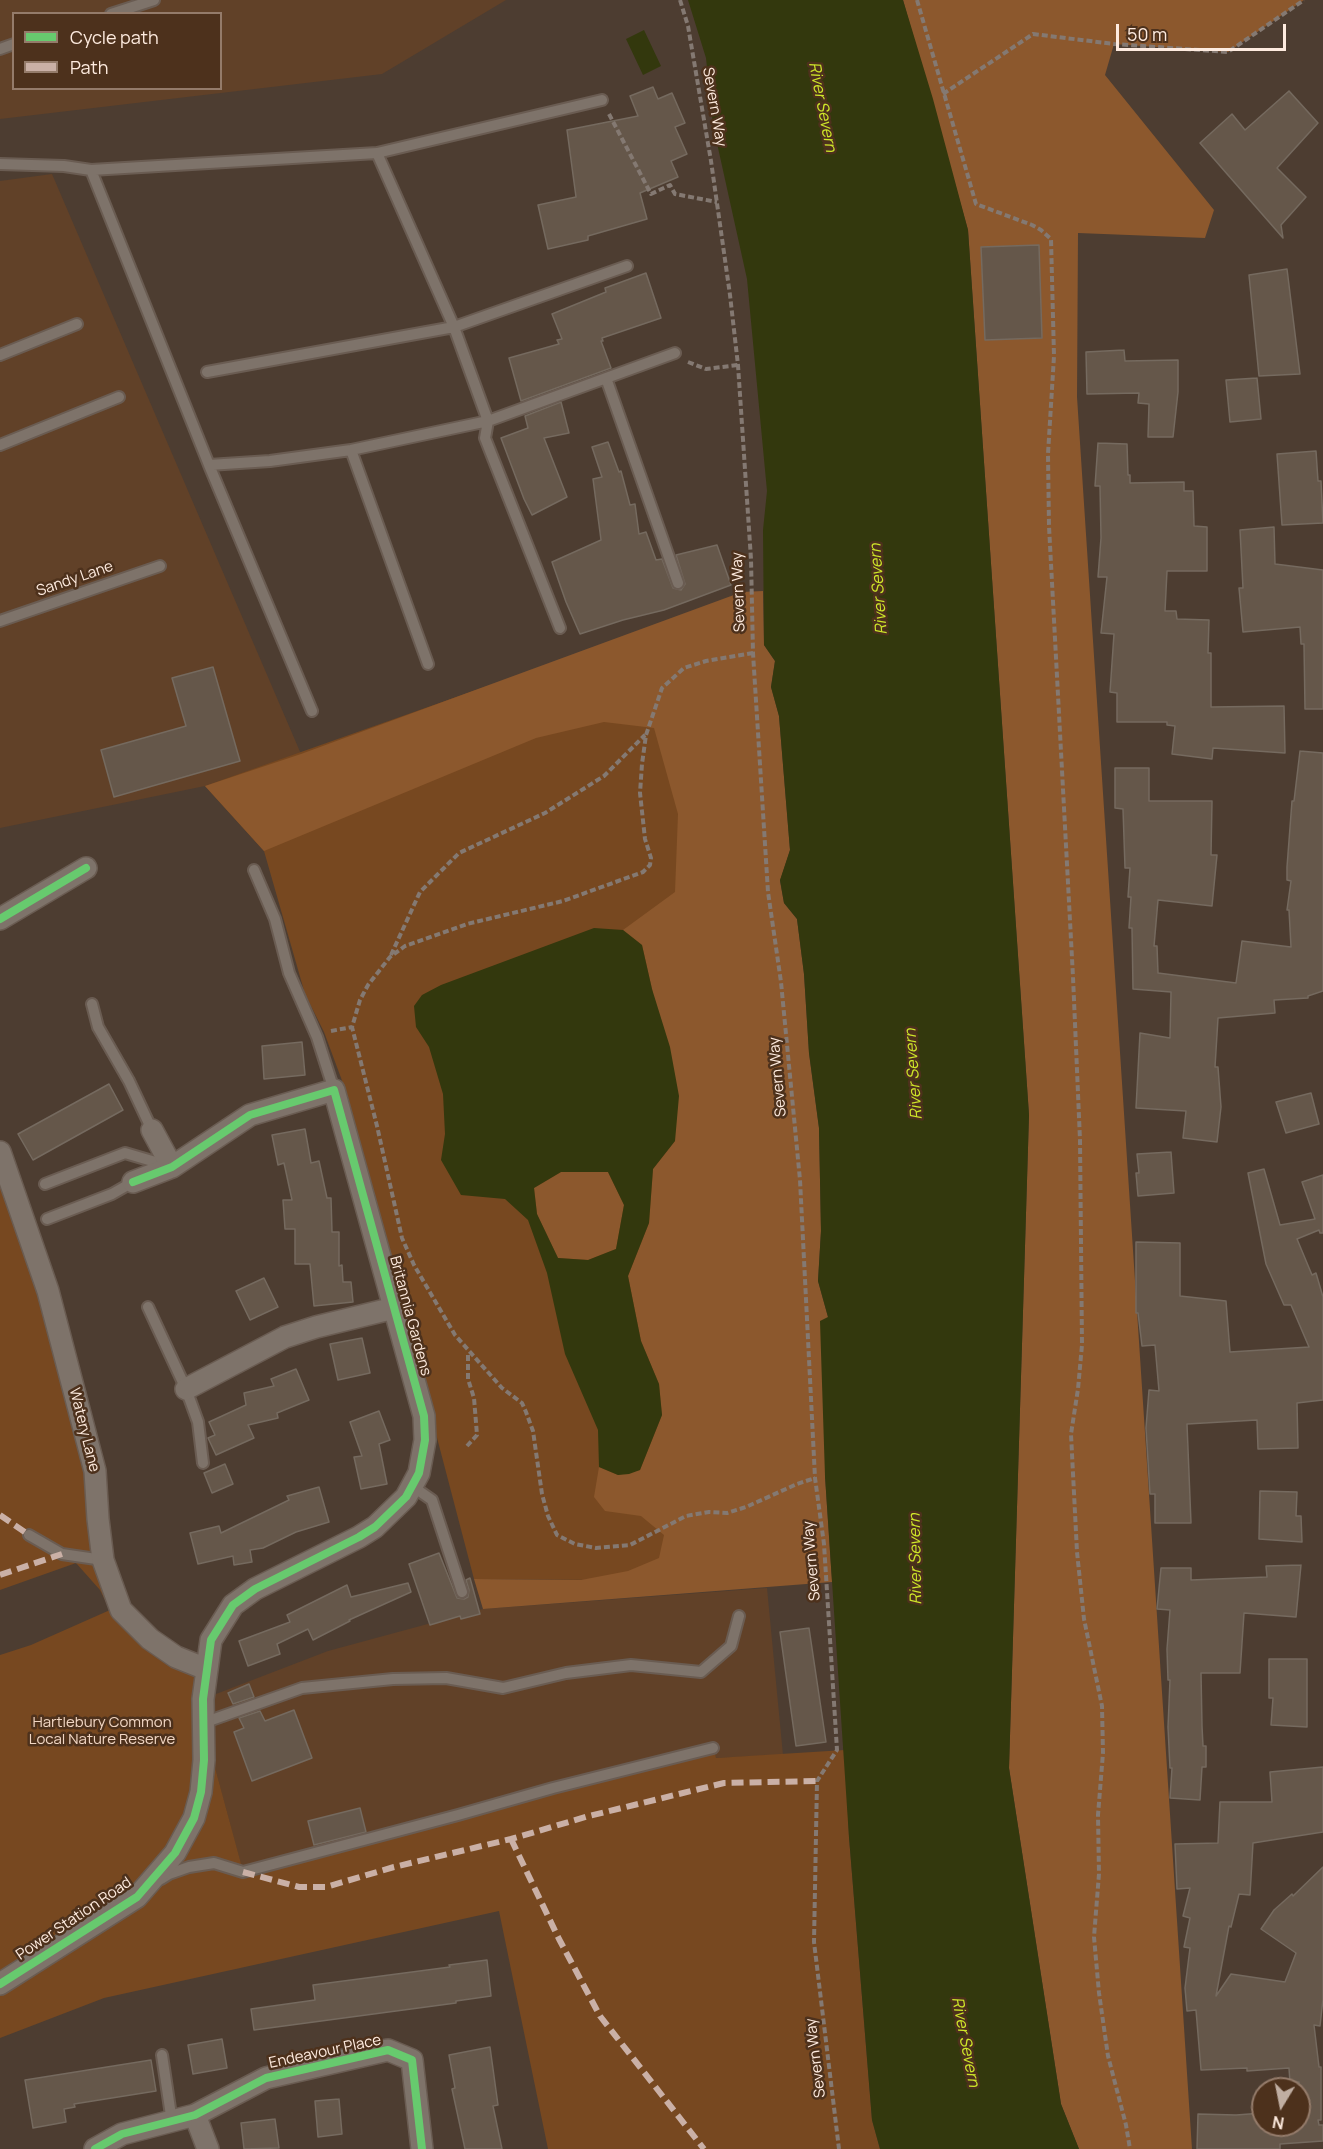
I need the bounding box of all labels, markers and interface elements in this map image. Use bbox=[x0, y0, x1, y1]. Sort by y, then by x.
legend bbox=[12, 12, 222, 90]
scale bar bbox=[1119, 12, 1288, 50]
text: 50 m bbox=[1127, 22, 1167, 46]
text: Cycle path bbox=[70, 25, 159, 49]
text: Path bbox=[70, 55, 108, 79]
water label: River Severn bbox=[804, 60, 840, 154]
street label: Severn Way bbox=[698, 66, 730, 148]
water label: River Severn bbox=[866, 543, 892, 635]
street label: Severn Way bbox=[729, 552, 749, 632]
street label: Sandy Lane bbox=[34, 557, 116, 601]
water label: River Severn bbox=[901, 1028, 927, 1120]
street label: Severn Way bbox=[766, 1036, 790, 1118]
street label: Britannia Gardens bbox=[385, 1254, 435, 1378]
street label: Watery Lane bbox=[65, 1386, 103, 1474]
water label: River Severn bbox=[906, 1513, 926, 1605]
street label: Severn Way bbox=[800, 1520, 824, 1602]
park label: Hartlebury Common Local Nature Reserve bbox=[29, 1714, 175, 1749]
street label: Power Station Road bbox=[13, 1874, 135, 1964]
water label: River Severn bbox=[947, 1995, 983, 2089]
street label: Severn Way bbox=[802, 2017, 830, 2099]
street label: Endeavour Place bbox=[267, 2031, 383, 2073]
north arrow bbox=[1251, 2077, 1311, 2137]
text: N bbox=[1271, 2111, 1286, 2135]

